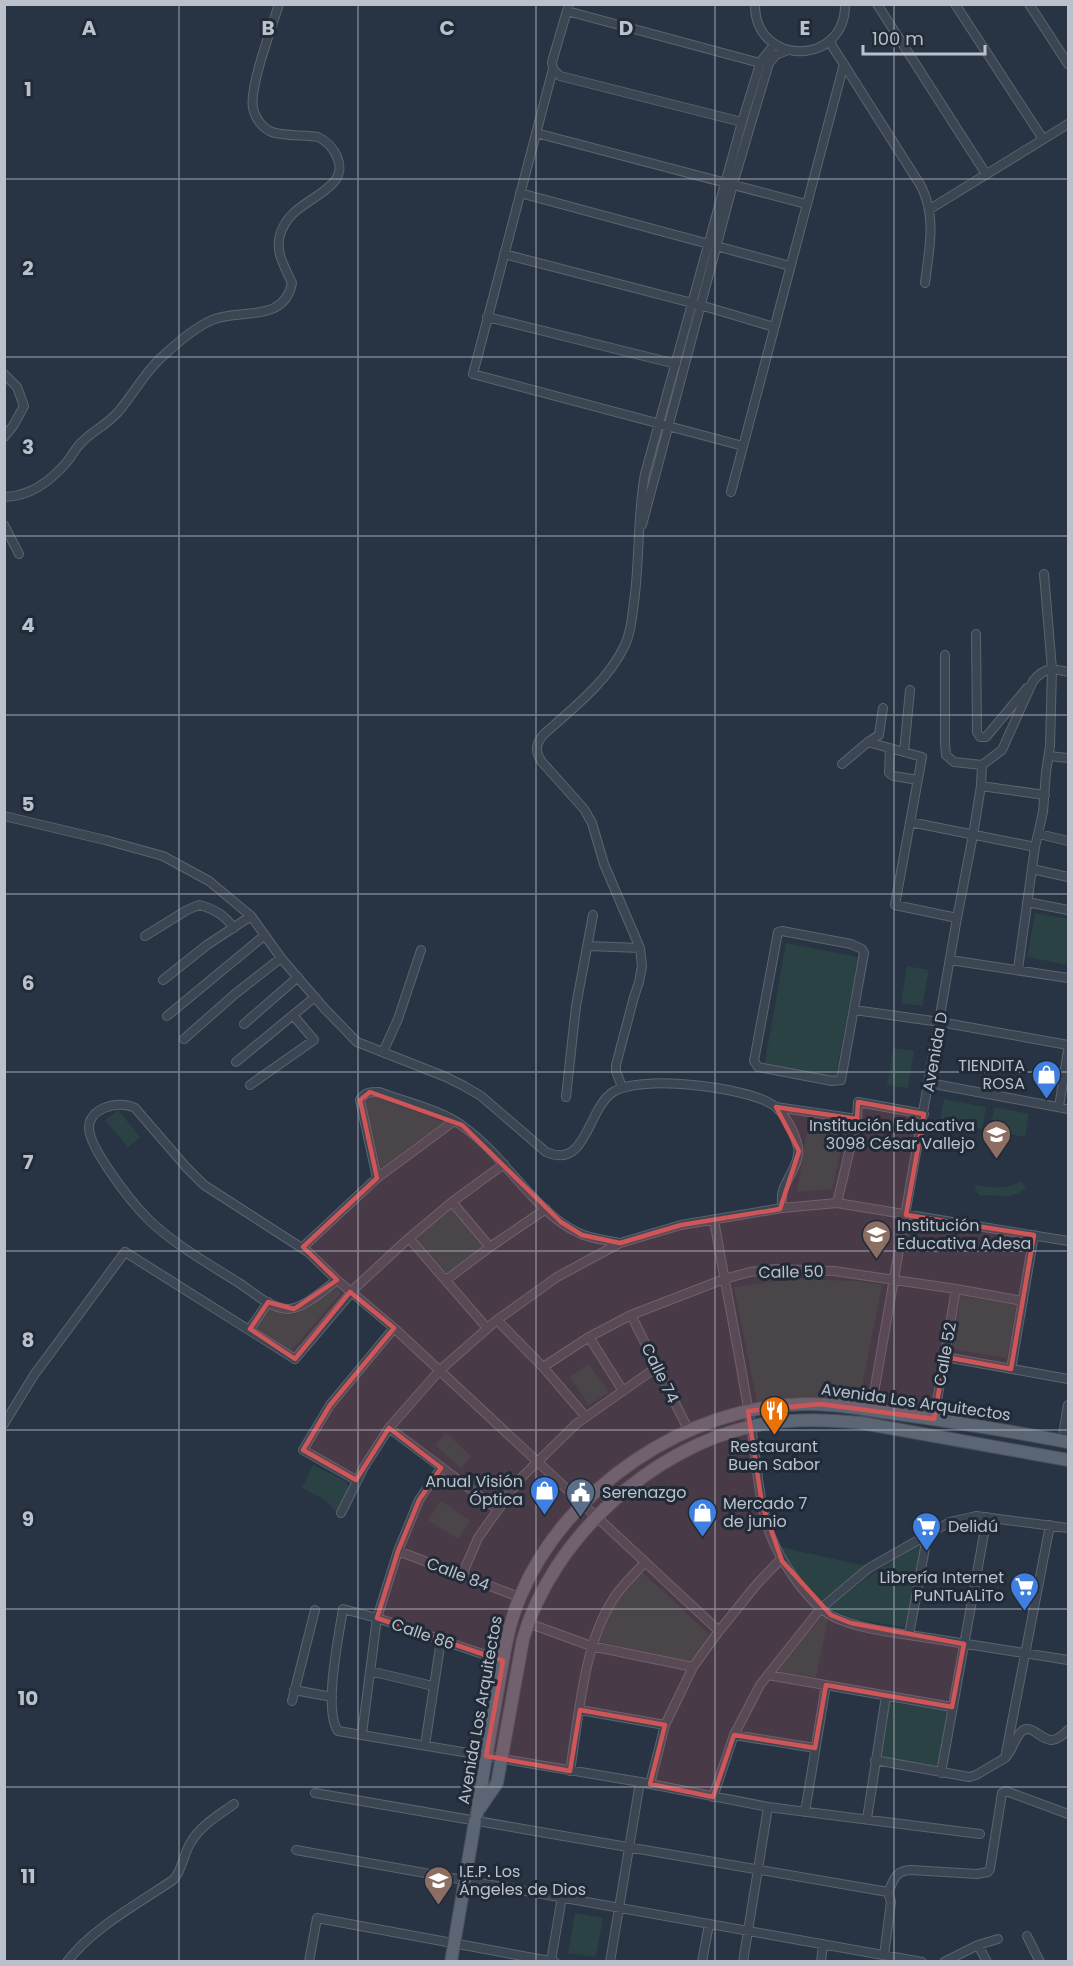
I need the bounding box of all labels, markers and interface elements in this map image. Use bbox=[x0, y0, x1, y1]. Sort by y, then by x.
text: A bbox=[82, 14, 97, 42]
text: B bbox=[261, 14, 275, 42]
text: C bbox=[439, 14, 455, 42]
text: D bbox=[619, 14, 633, 42]
text: E bbox=[800, 14, 810, 42]
scale bar bbox=[863, 18, 984, 56]
text: 100 m bbox=[872, 26, 924, 51]
text: 1 bbox=[24, 75, 32, 103]
text: 2 bbox=[22, 254, 34, 282]
text: 3 bbox=[22, 433, 34, 461]
text: 4 bbox=[21, 611, 35, 639]
text: 5 bbox=[22, 790, 35, 818]
text: 6 bbox=[22, 969, 34, 997]
street label: Avenida D bbox=[917, 1010, 953, 1094]
place label: TIENDITA ROSA bbox=[958, 1054, 1025, 1095]
shop icon: TIENDITA ROSA bbox=[1030, 1058, 1062, 1100]
place label: Institución Educativa 3098 César Vallejo bbox=[809, 1114, 975, 1155]
school or university icon: Institución Educativa 3098 César Vallejo bbox=[980, 1118, 1012, 1160]
text: 7 bbox=[23, 1148, 34, 1176]
place label: Institución Educativa Adesa bbox=[897, 1214, 1031, 1255]
school or university icon: Institución Educativa Adesa bbox=[860, 1218, 892, 1260]
street label: Calle 50 bbox=[758, 1260, 824, 1284]
street label: Calle 52 bbox=[928, 1320, 962, 1388]
text: 8 bbox=[22, 1326, 34, 1354]
street label: Calle 74 bbox=[636, 1339, 684, 1407]
street label: Avenida Los Arquitectos bbox=[820, 1377, 1012, 1427]
restaurant icon: Restaurant Buen Sabor bbox=[758, 1394, 790, 1436]
place label: Restaurant Buen Sabor bbox=[728, 1435, 820, 1476]
place label: Anual Visión Óptica bbox=[425, 1470, 523, 1511]
shop icon: Anual Visión Óptica bbox=[528, 1474, 560, 1516]
public building icon: Serenazgo bbox=[565, 1476, 597, 1518]
place label: Serenazgo bbox=[602, 1481, 687, 1504]
place label: Mercado 7 de junio bbox=[723, 1492, 808, 1533]
shop icon: Mercado 7 de junio bbox=[686, 1496, 718, 1538]
text: 9 bbox=[22, 1505, 34, 1533]
supermarket icon: Delidú bbox=[911, 1510, 943, 1552]
place label: Delidú bbox=[948, 1515, 998, 1538]
street label: Calle 84 bbox=[423, 1552, 493, 1596]
place label: Librería Internet PuNTuALiTo bbox=[880, 1566, 1004, 1607]
supermarket icon: Librería Internet PuNTuALiTo bbox=[1009, 1570, 1041, 1612]
street label: Calle 86 bbox=[388, 1612, 458, 1656]
street label: Avenida Los Arquitectos bbox=[452, 1614, 508, 1806]
text: 10 bbox=[18, 1684, 38, 1712]
place label: I.E.P. Los Ángeles de Dios bbox=[459, 1860, 586, 1901]
text: 11 bbox=[20, 1862, 36, 1890]
school or university icon: I.E.P. Los Ángeles de Dios bbox=[422, 1864, 454, 1906]

